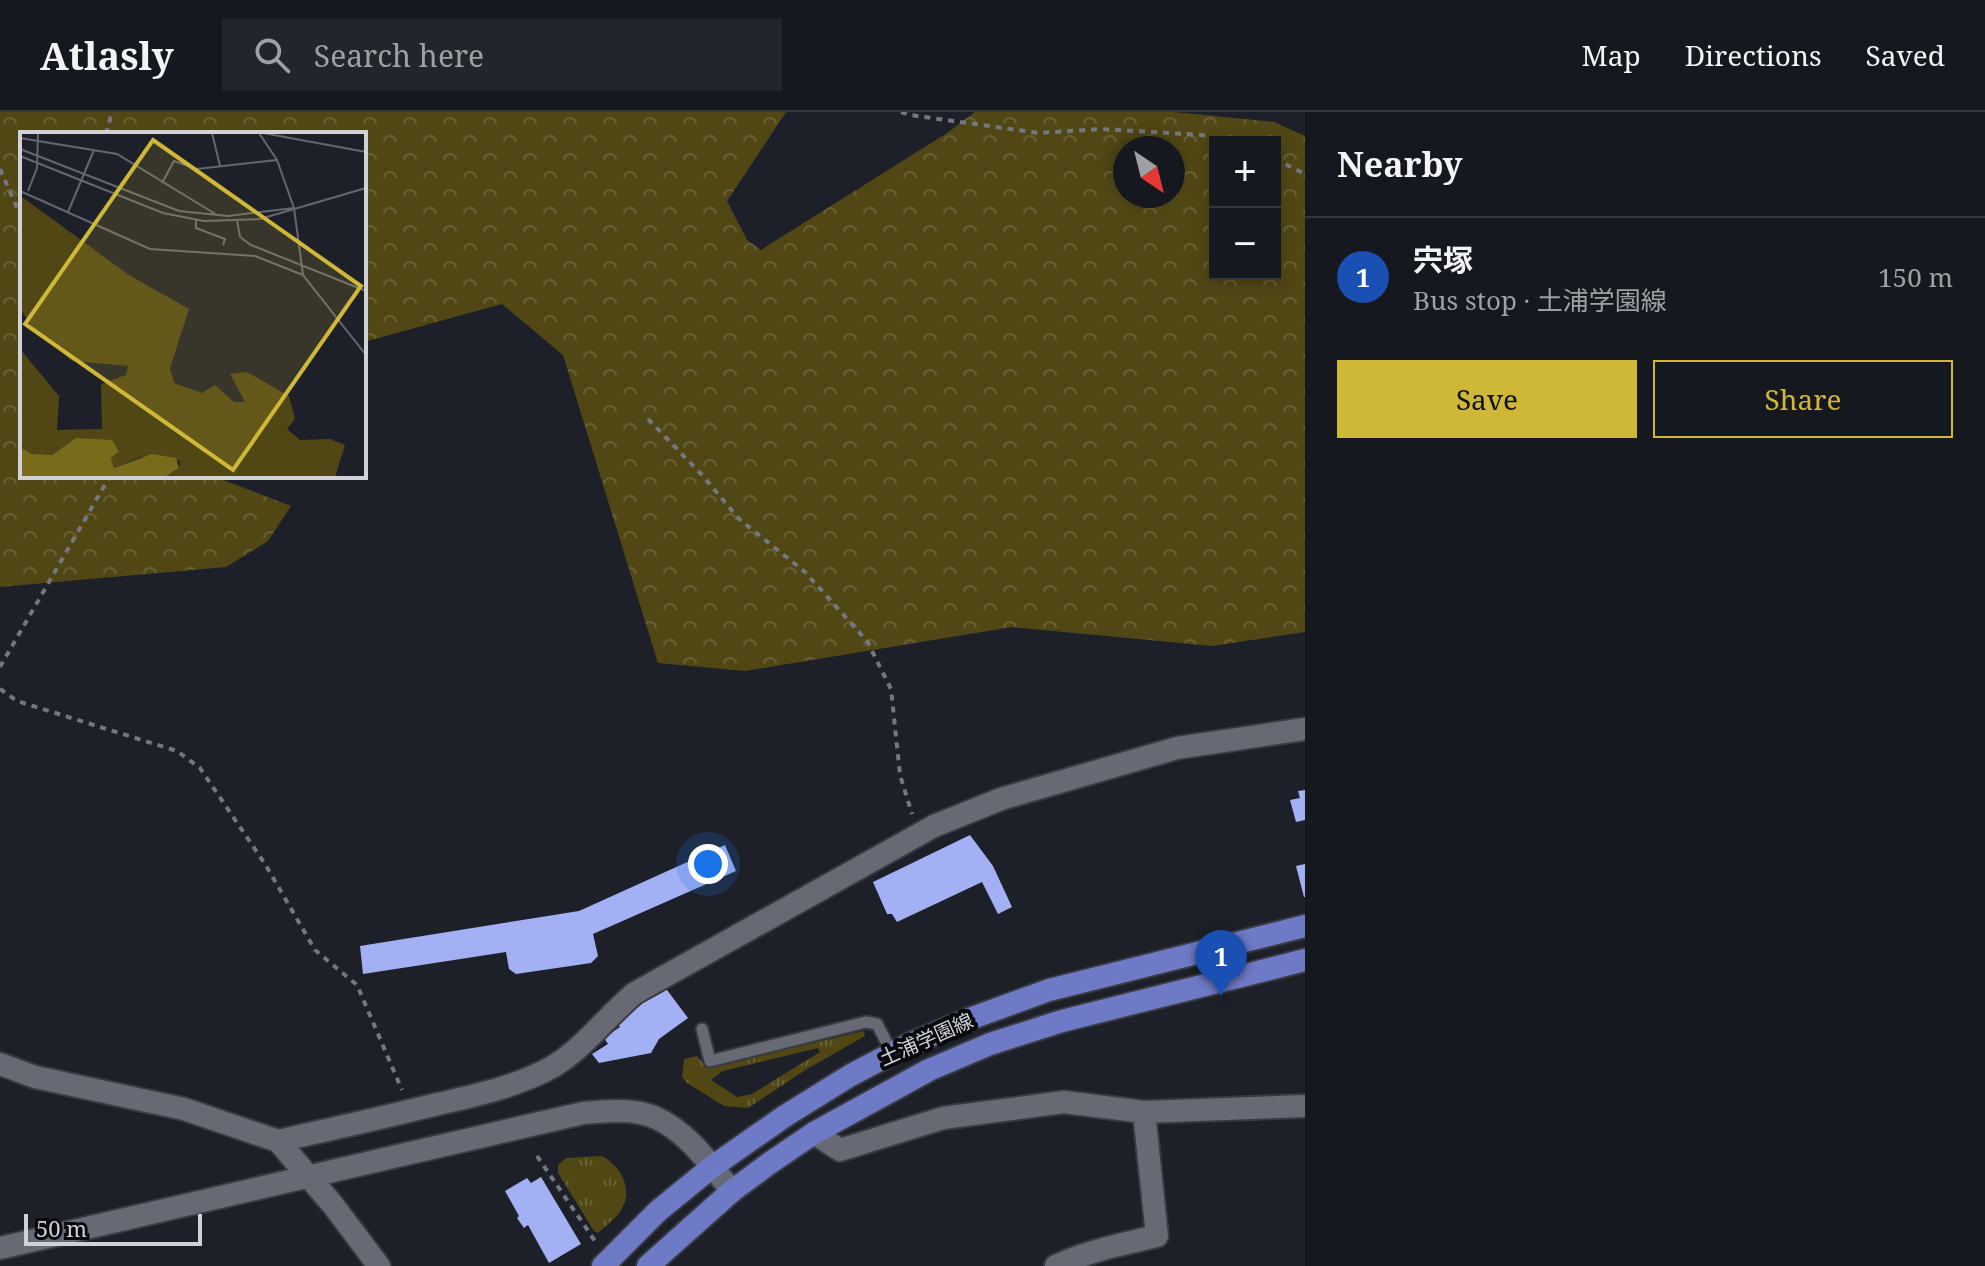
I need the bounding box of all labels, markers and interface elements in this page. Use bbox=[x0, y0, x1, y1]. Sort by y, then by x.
search box bbox=[222, 19, 782, 91]
text: Atlasly bbox=[40, 29, 174, 81]
icon: search bbox=[250, 33, 294, 77]
text: Search here bbox=[314, 35, 484, 76]
text: Map bbox=[1581, 36, 1641, 74]
text: Directions bbox=[1685, 36, 1822, 74]
text: Saved bbox=[1866, 36, 1945, 74]
inset map bbox=[20, 132, 366, 478]
north arrow bbox=[1113, 136, 1185, 208]
map controls bbox=[1209, 136, 1281, 280]
button: + bbox=[1209, 136, 1281, 208]
text: Nearby bbox=[1337, 141, 1463, 187]
button: − bbox=[1209, 208, 1281, 280]
text: 宍塚 bbox=[1413, 239, 1473, 280]
text: 1 bbox=[1356, 259, 1370, 295]
text: 150 m bbox=[1878, 259, 1953, 295]
text: Bus stop · 土浦学園線 bbox=[1413, 282, 1667, 318]
button: Save bbox=[1337, 360, 1637, 438]
button: Share bbox=[1653, 360, 1953, 438]
your location bbox=[688, 844, 728, 884]
pin: 1 bbox=[1195, 930, 1247, 996]
street label: 土浦学園線 bbox=[875, 1006, 977, 1072]
scale bar bbox=[24, 1210, 202, 1246]
text: 50 m bbox=[36, 1213, 87, 1243]

